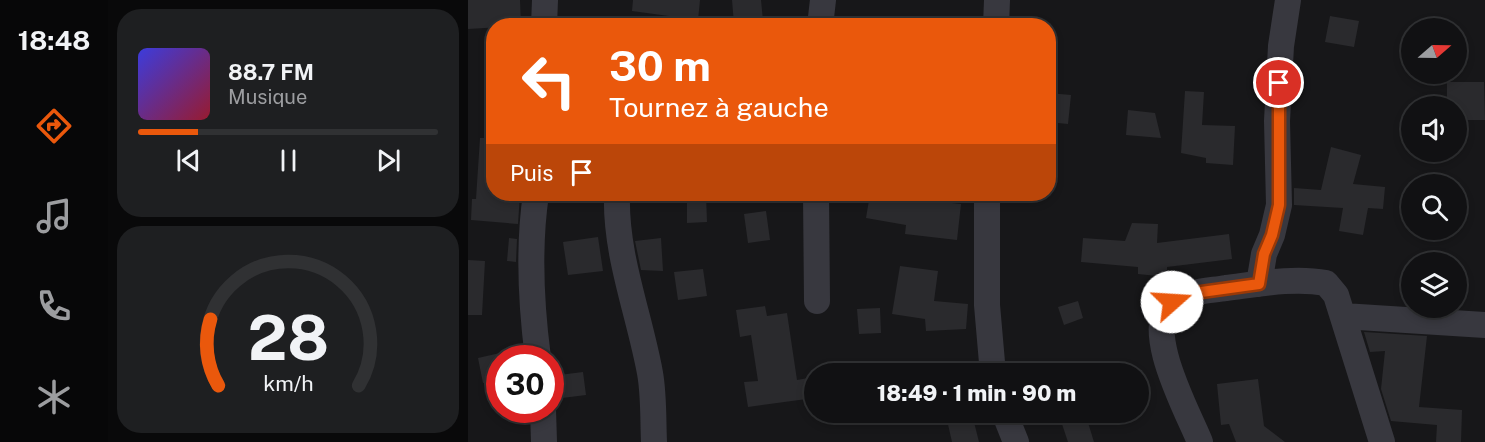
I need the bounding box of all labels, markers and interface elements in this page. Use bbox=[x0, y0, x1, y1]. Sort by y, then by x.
north arrow bbox=[1401, 18, 1467, 84]
map controls bbox=[1401, 18, 1467, 318]
text: 18:48 bbox=[18, 24, 90, 56]
text: 30 m bbox=[609, 41, 711, 90]
icon: left bbox=[510, 42, 588, 120]
pin bbox=[1253, 57, 1304, 108]
text: 88.7 FM bbox=[228, 59, 314, 85]
icon: arrive bbox=[1262, 66, 1295, 99]
text: Musique bbox=[228, 85, 307, 109]
text: Tournez à gauche bbox=[609, 91, 829, 123]
button: sound bbox=[1401, 96, 1467, 162]
icon: directions bbox=[33, 105, 75, 147]
icon: previous bbox=[172, 144, 205, 177]
icon: pause bbox=[272, 144, 305, 177]
icon: next bbox=[372, 144, 405, 177]
icon: arrive bbox=[565, 156, 598, 189]
text: Puis bbox=[510, 160, 553, 186]
button: search bbox=[1401, 174, 1467, 240]
icon: music bbox=[33, 195, 75, 237]
button: layers bbox=[1401, 252, 1467, 318]
position arrow bbox=[1140, 270, 1204, 334]
icon: phone bbox=[33, 285, 75, 327]
text: 28 bbox=[247, 301, 329, 374]
speed limit sign: 30 bbox=[486, 345, 564, 423]
text: km/h bbox=[263, 372, 313, 397]
icon: climate bbox=[33, 376, 75, 418]
text: 18:49 · 1 min · 90 m bbox=[877, 380, 1076, 406]

